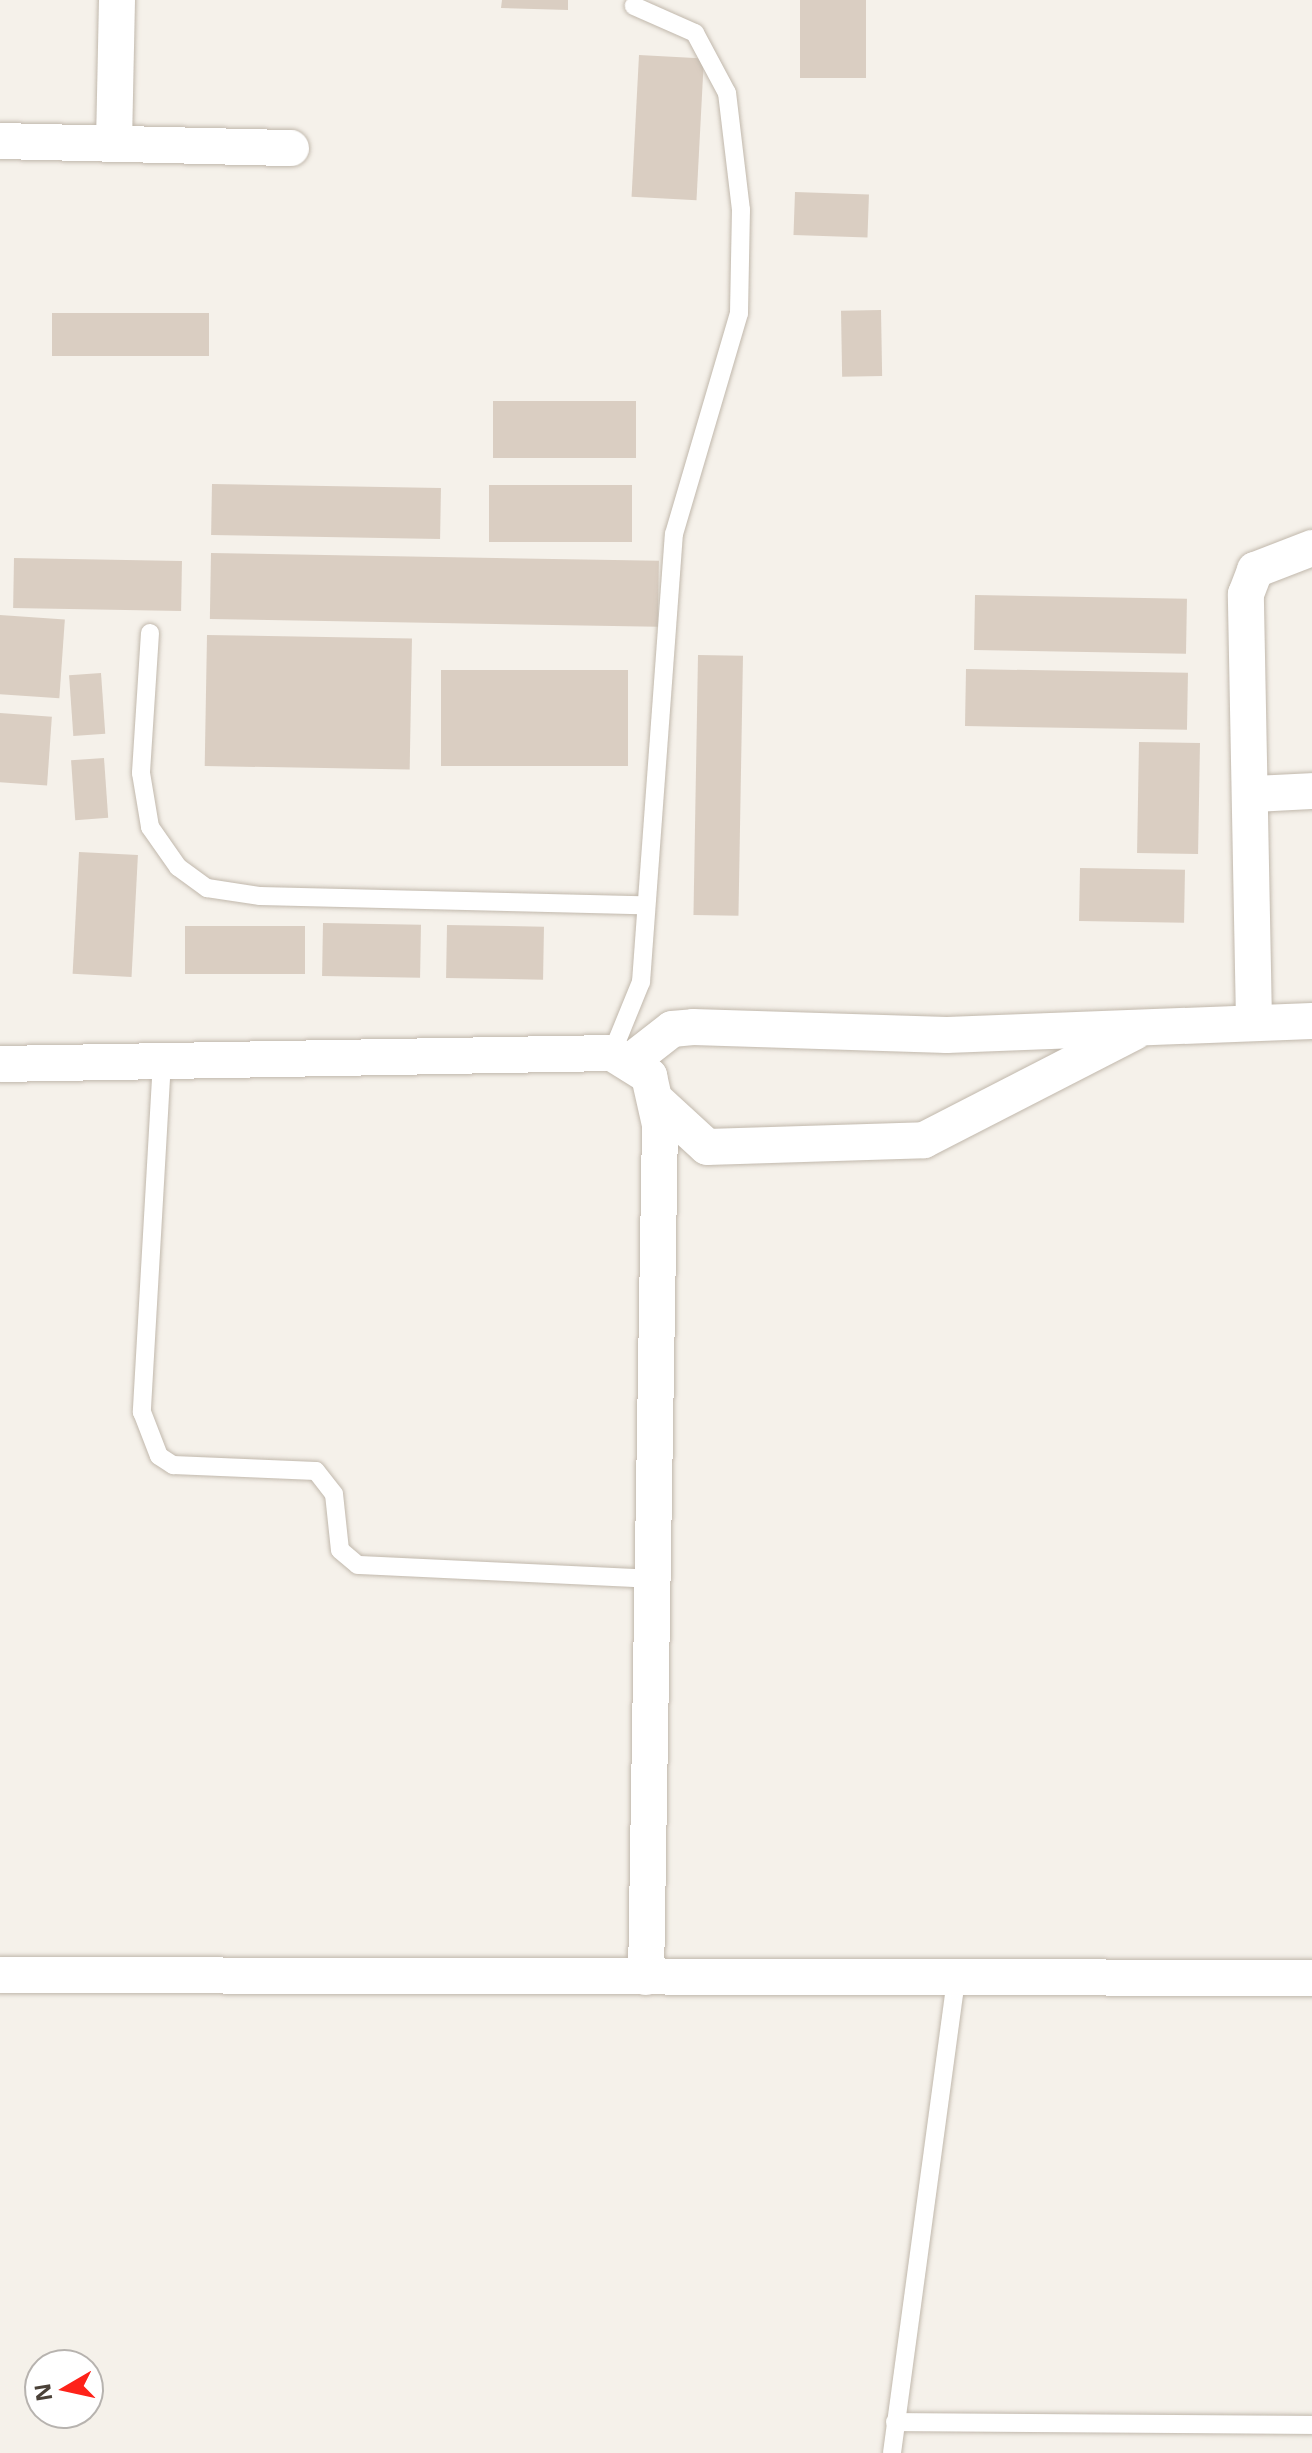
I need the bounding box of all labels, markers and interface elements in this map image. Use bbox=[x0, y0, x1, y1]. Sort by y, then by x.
north arrow bbox=[24, 2349, 104, 2429]
text: N bbox=[26, 2381, 58, 2404]

